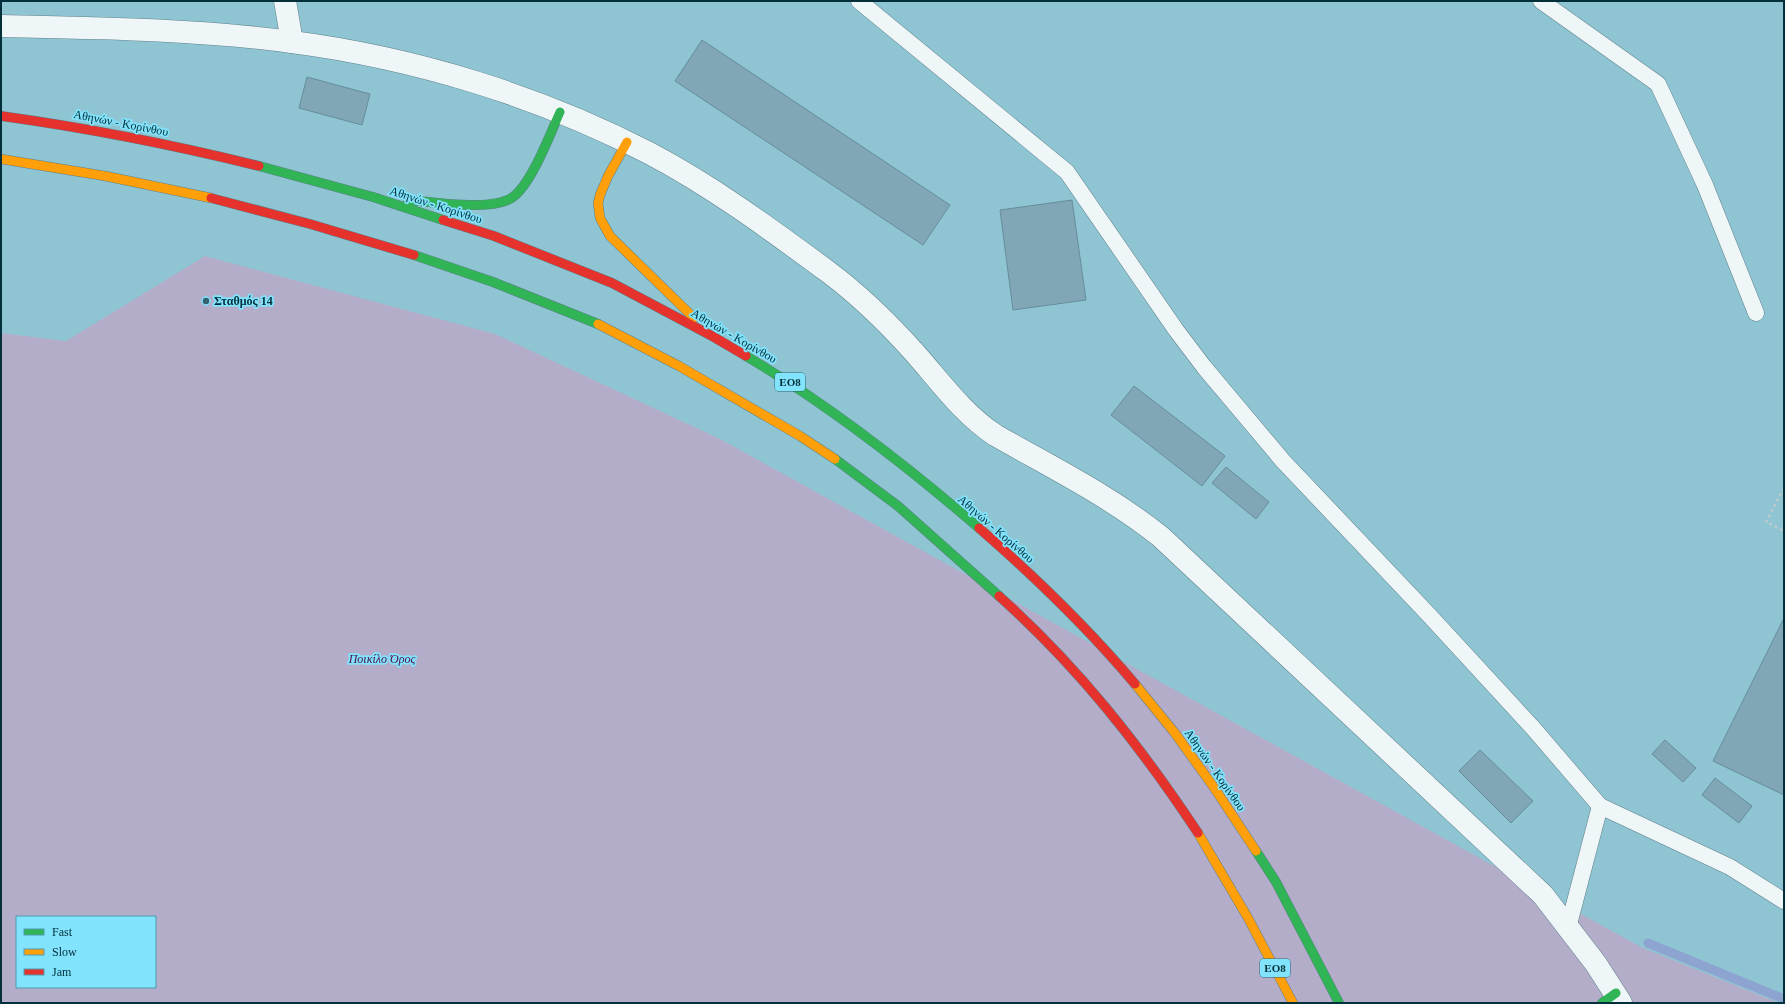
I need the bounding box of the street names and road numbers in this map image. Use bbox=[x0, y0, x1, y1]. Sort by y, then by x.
street label: Αθηνών - Κορίνθου bbox=[72, 107, 170, 139]
street label: Αθηνών - Κορίνθου bbox=[388, 183, 484, 227]
street label: Αθηνών - Κορίνθου bbox=[689, 306, 779, 366]
road number: ΕΟ8 bbox=[775, 373, 805, 391]
street label: Αθηνών - Κορίνθου bbox=[955, 492, 1037, 566]
street label: Αθηνών - Κορίνθου bbox=[1182, 726, 1248, 814]
road number: ΕΟ8 bbox=[1260, 959, 1290, 977]

